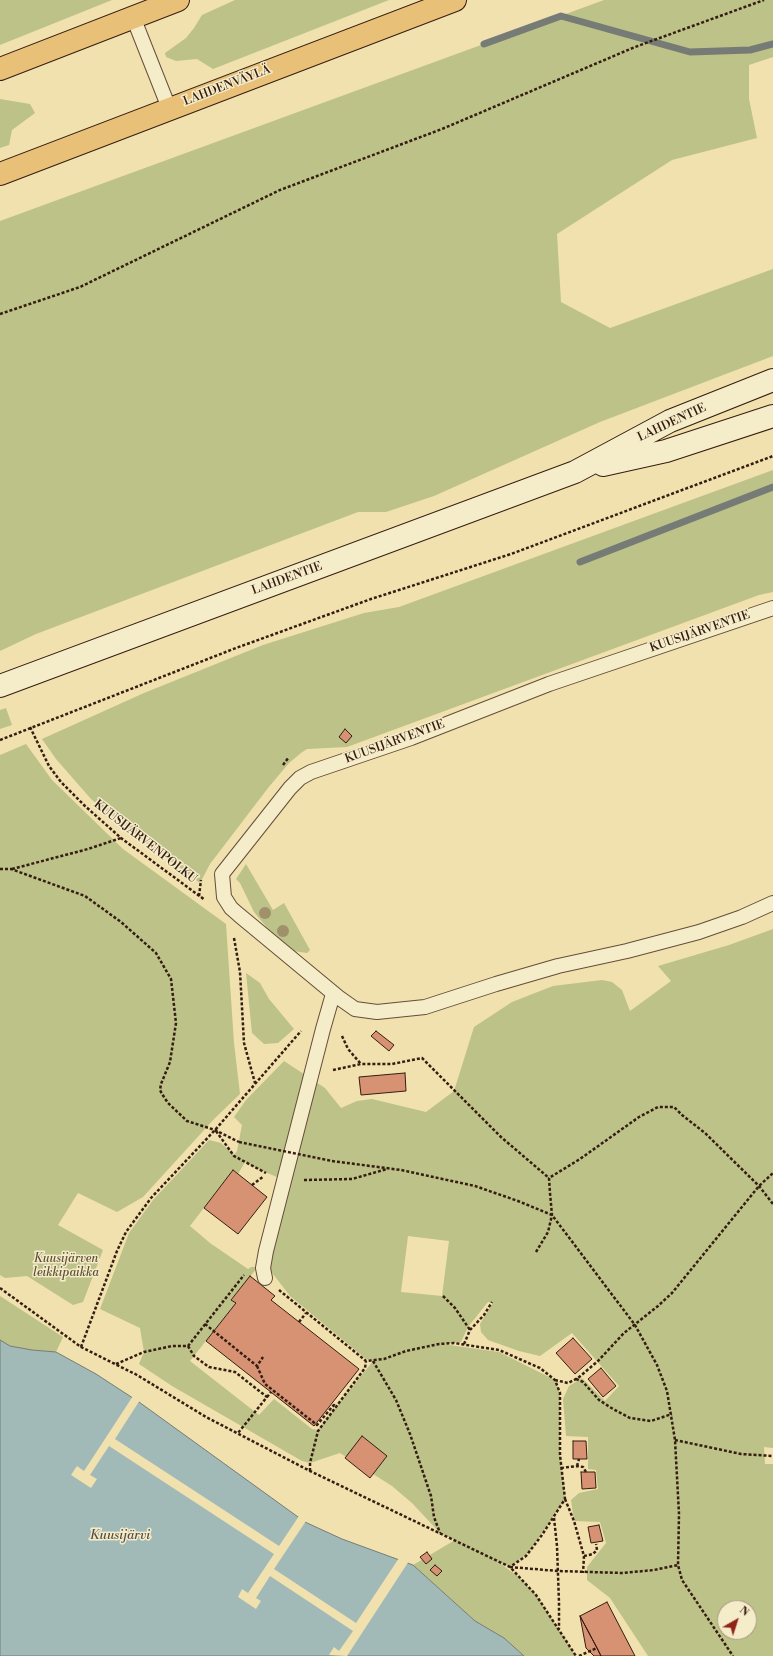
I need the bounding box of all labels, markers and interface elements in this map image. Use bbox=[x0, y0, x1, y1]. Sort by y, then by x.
street label: LAHDENVÄYLÄ bbox=[181, 63, 273, 109]
street label: LAHDENTIE bbox=[635, 401, 709, 445]
street label: LAHDENTIE bbox=[250, 560, 324, 598]
street label: KUUSIJÄRVENTIE bbox=[648, 608, 752, 656]
street label: KUUSIJÄRVENTIE bbox=[343, 717, 447, 767]
street label: KUUSIJÄRVENPOLKU bbox=[91, 797, 199, 887]
park label: Kuusijärven leikkipaikka bbox=[33, 1252, 99, 1280]
water label: Kuusijärvi bbox=[90, 1528, 150, 1544]
north arrow bbox=[717, 1600, 757, 1640]
text: N bbox=[736, 1603, 752, 1620]

